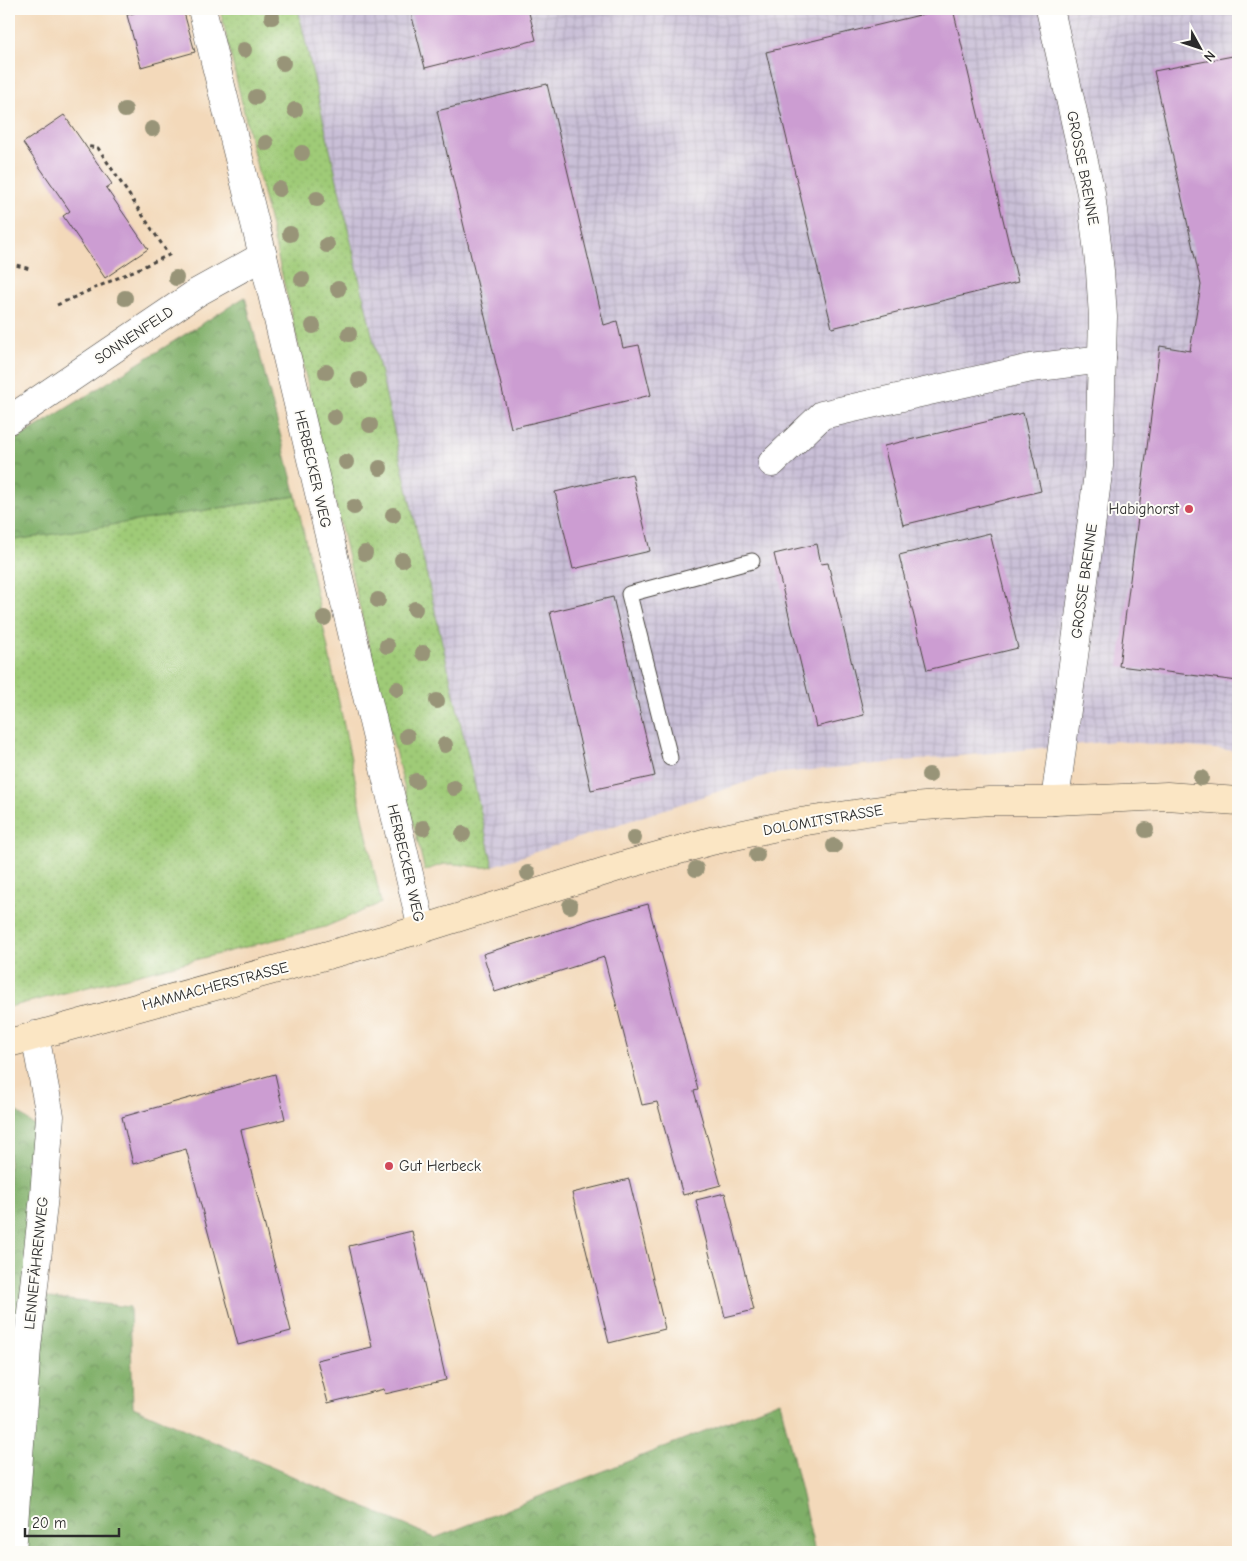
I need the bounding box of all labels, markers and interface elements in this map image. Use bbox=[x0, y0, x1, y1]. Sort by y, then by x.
north arrow bbox=[1174, 22, 1224, 72]
text: N bbox=[1200, 47, 1219, 65]
street label: GROSSE BRENNE bbox=[1063, 109, 1103, 227]
street label: SONNENFELD bbox=[91, 302, 177, 368]
street label: HERBECKER WEG bbox=[291, 408, 335, 530]
place label: Habighorst bbox=[1109, 500, 1180, 518]
marker: Habighorst bbox=[1183, 503, 1195, 515]
street label: GROSSE BRENNE bbox=[1067, 522, 1101, 640]
street label: DOLOMITSTRASSE bbox=[762, 801, 884, 839]
street label: HERBECKER WEG bbox=[384, 802, 428, 924]
street label: HAMMACHERSTRASSE bbox=[140, 958, 290, 1014]
place label: Gut Herbeck bbox=[399, 1157, 482, 1175]
marker: Gut Herbeck bbox=[383, 1160, 395, 1172]
street label: LENNEFÄHRENWEG bbox=[20, 1195, 52, 1331]
scale bar bbox=[25, 1506, 119, 1538]
text: 20 m bbox=[32, 1514, 66, 1532]

